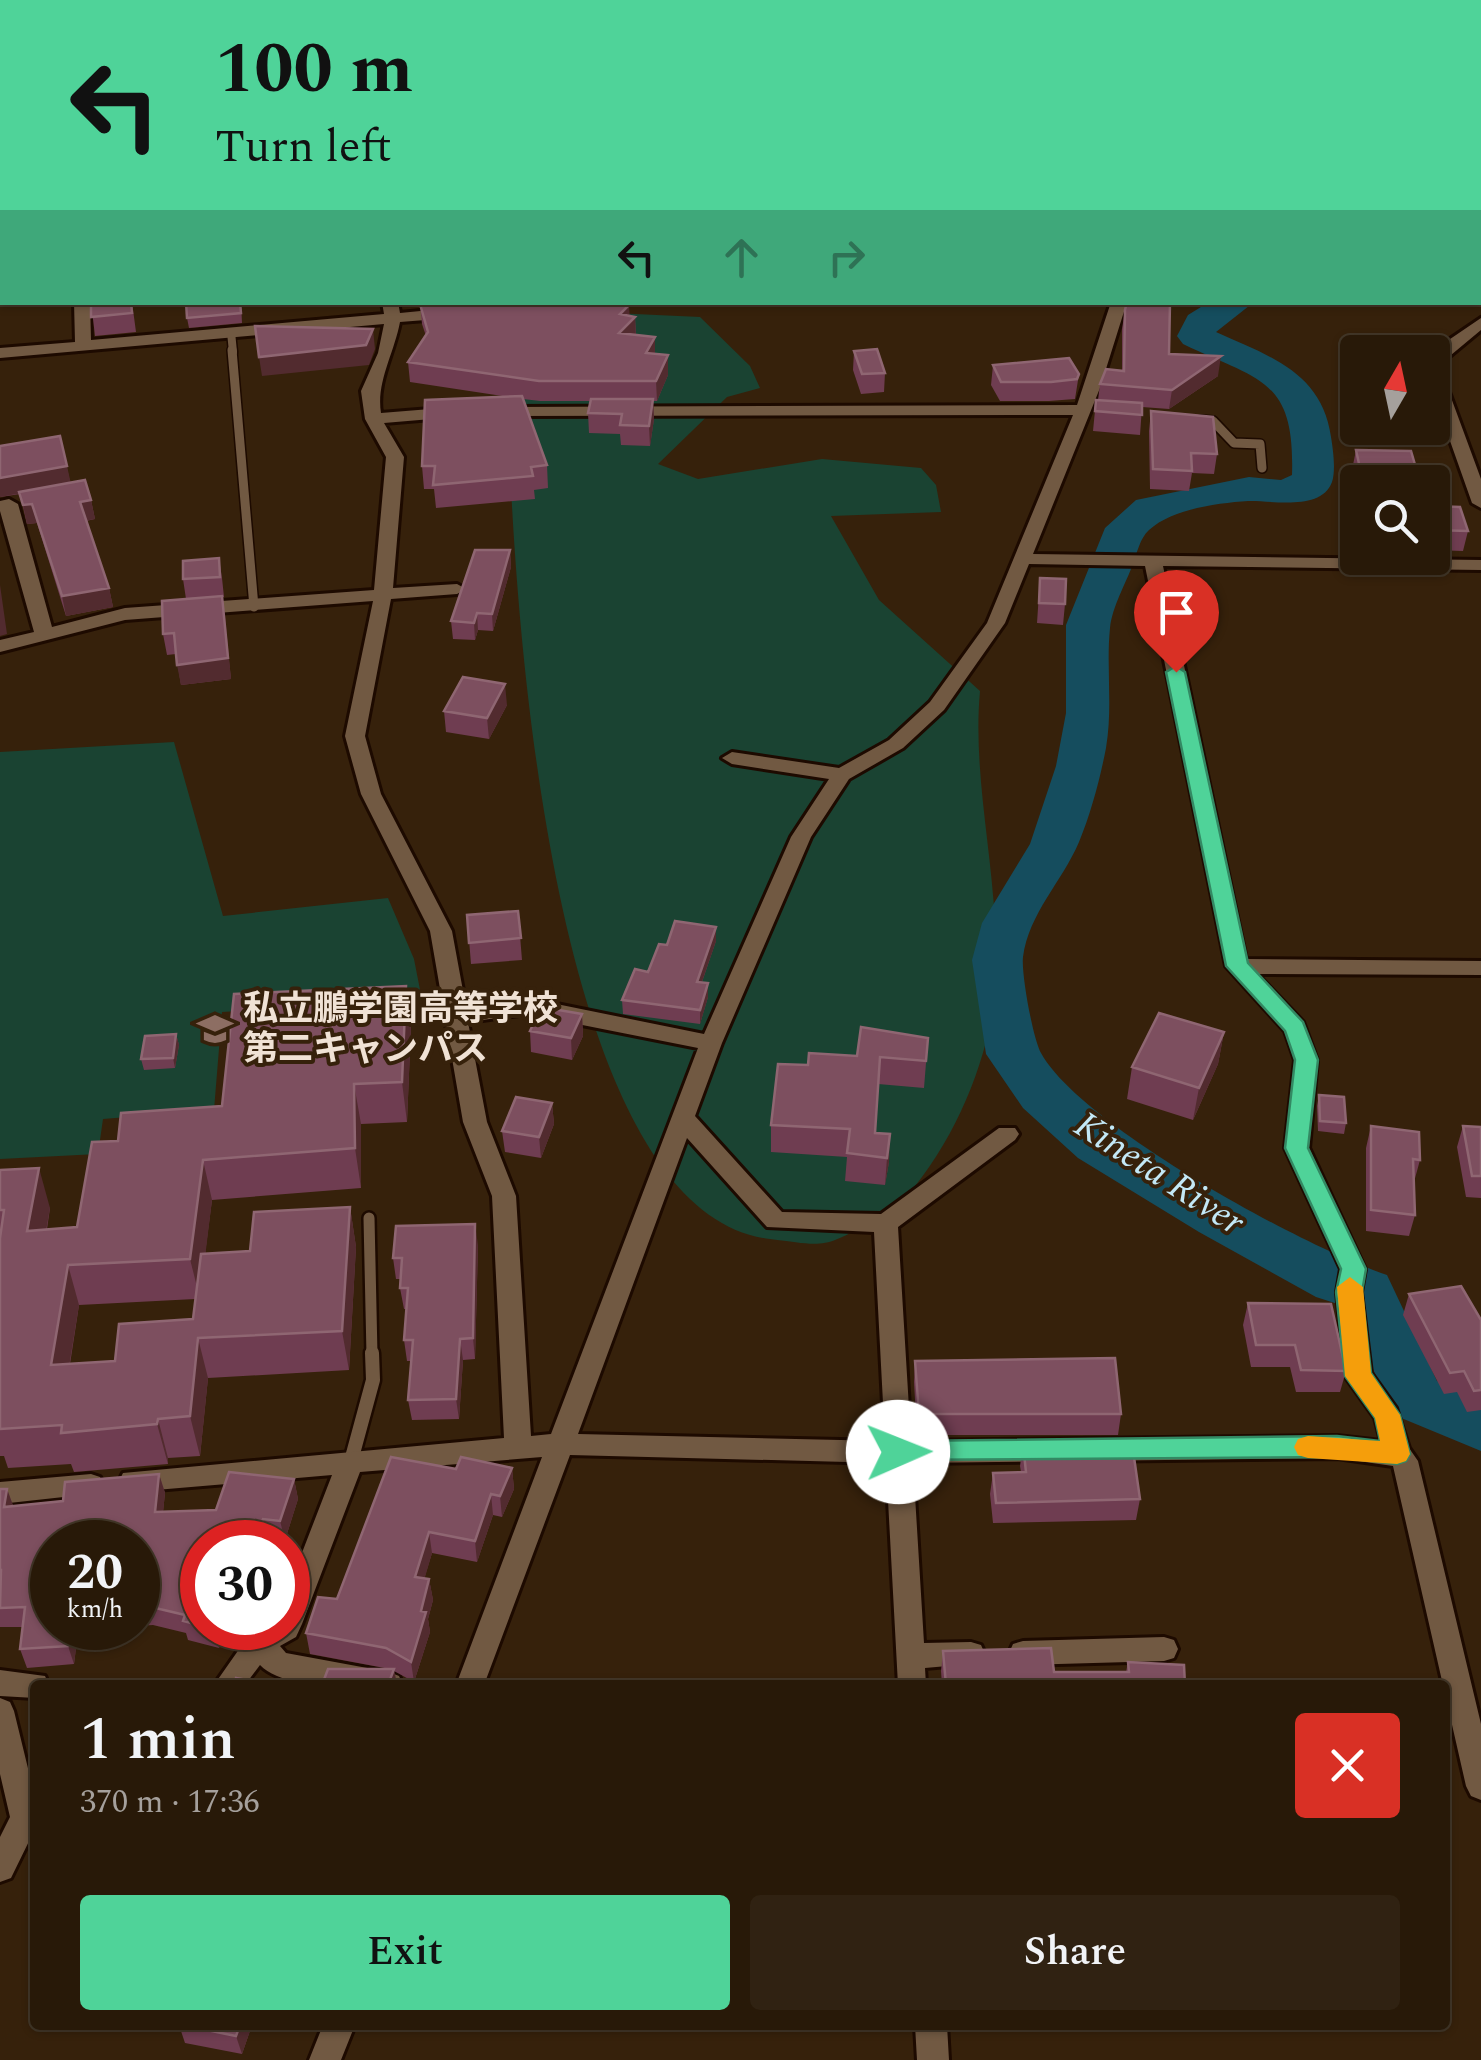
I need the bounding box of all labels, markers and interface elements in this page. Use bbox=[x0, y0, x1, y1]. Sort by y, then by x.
text: 100 m bbox=[215, 17, 413, 123]
icon: left bbox=[50, 40, 180, 170]
text: Turn left bbox=[215, 113, 392, 182]
icon: left bbox=[609, 230, 664, 285]
icon: ahead bbox=[714, 230, 769, 285]
icon: right bbox=[819, 230, 874, 285]
north arrow bbox=[1340, 335, 1450, 445]
map controls bbox=[1340, 335, 1450, 575]
button: search bbox=[1340, 465, 1450, 575]
pin bbox=[1134, 570, 1219, 673]
icon: arrive bbox=[1149, 585, 1204, 640]
place label: 私立鵬学園高等学校 第二キャンパス bbox=[243, 983, 558, 1076]
school or university icon: 私立鵬学園高等学校 第二キャンパス bbox=[196, 1010, 234, 1048]
water label: Kineta River bbox=[1062, 1097, 1256, 1251]
position arrow bbox=[846, 1400, 950, 1504]
speed limit sign: 30 bbox=[180, 1520, 310, 1650]
text: 20 bbox=[67, 1535, 123, 1611]
text: km/h bbox=[67, 1591, 123, 1629]
text: 1 min bbox=[80, 1694, 236, 1786]
button: close bbox=[1295, 1713, 1400, 1818]
text: 370 m · 17:36 bbox=[80, 1778, 260, 1827]
button: Exit bbox=[80, 1895, 730, 2010]
button: Share bbox=[750, 1895, 1400, 2010]

